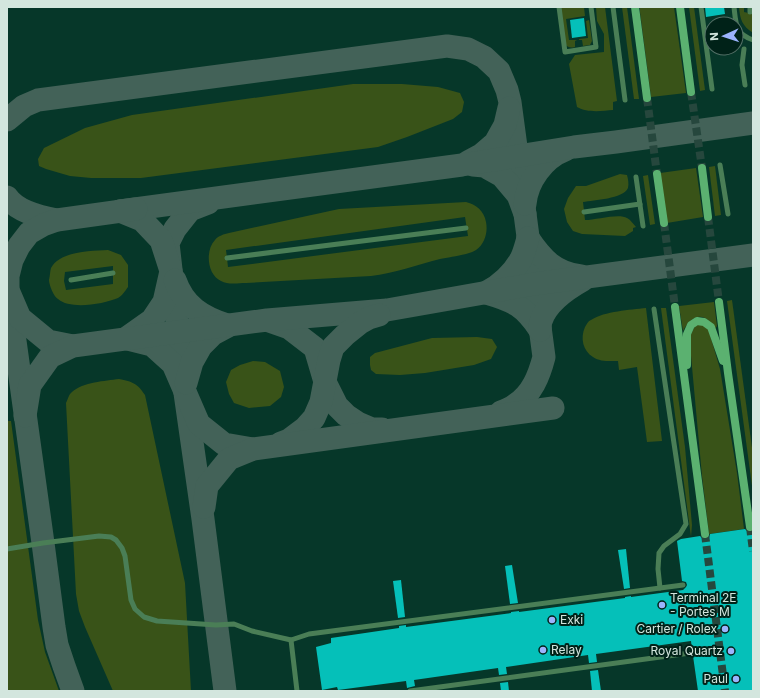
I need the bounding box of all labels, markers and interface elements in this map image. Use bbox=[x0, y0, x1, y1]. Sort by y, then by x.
north arrow bbox=[704, 16, 744, 56]
text: N bbox=[707, 32, 721, 41]
place label: Terminal 2E - Portes M bbox=[670, 590, 737, 619]
marker: Terminal 2E - Portes M bbox=[657, 600, 667, 610]
place label: Exki bbox=[560, 612, 583, 627]
marker: Exki bbox=[547, 615, 557, 625]
place label: Cartier / Rolex bbox=[636, 621, 717, 636]
marker: Cartier / Rolex bbox=[720, 624, 730, 634]
place label: Relay bbox=[551, 642, 582, 657]
place label: Royal Quartz bbox=[651, 643, 723, 658]
marker: Relay bbox=[538, 645, 548, 655]
marker: Royal Quartz bbox=[726, 646, 736, 656]
place label: Paul bbox=[704, 671, 728, 686]
marker: Paul bbox=[731, 674, 741, 684]

